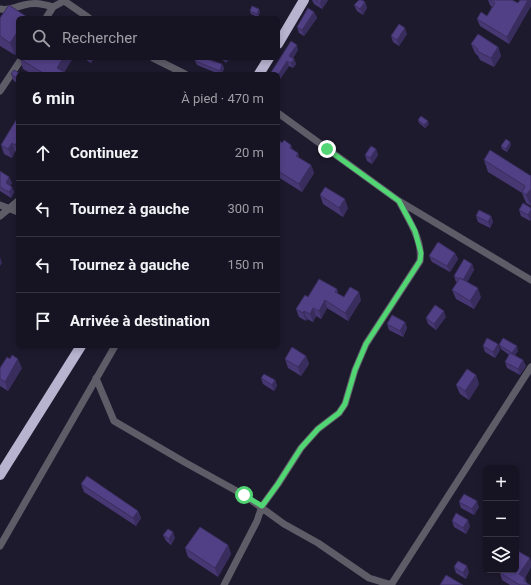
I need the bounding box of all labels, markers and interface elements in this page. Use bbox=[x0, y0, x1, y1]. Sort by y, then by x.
search box bbox=[16, 16, 280, 60]
icon: search bbox=[30, 27, 52, 49]
text: Rechercher bbox=[62, 29, 137, 47]
text: 6 min bbox=[32, 88, 75, 108]
text: À pied · 470 m bbox=[181, 91, 264, 106]
route end bbox=[318, 140, 336, 158]
icon: ahead bbox=[32, 142, 54, 164]
text: Continuez bbox=[70, 144, 138, 162]
text: 20 m bbox=[235, 145, 264, 160]
icon: left bbox=[32, 198, 54, 220]
text: Tournez à gauche bbox=[70, 200, 189, 218]
text: 300 m bbox=[227, 201, 264, 216]
icon: left bbox=[32, 254, 54, 276]
text: Tournez à gauche bbox=[70, 256, 189, 274]
text: 150 m bbox=[227, 257, 264, 272]
icon: arrive bbox=[32, 310, 54, 332]
text: Arrivée à destination bbox=[70, 312, 210, 330]
map controls bbox=[483, 465, 519, 573]
button: + bbox=[483, 465, 519, 501]
route start bbox=[235, 486, 253, 504]
button: − bbox=[483, 501, 519, 537]
button: layers bbox=[483, 537, 519, 573]

